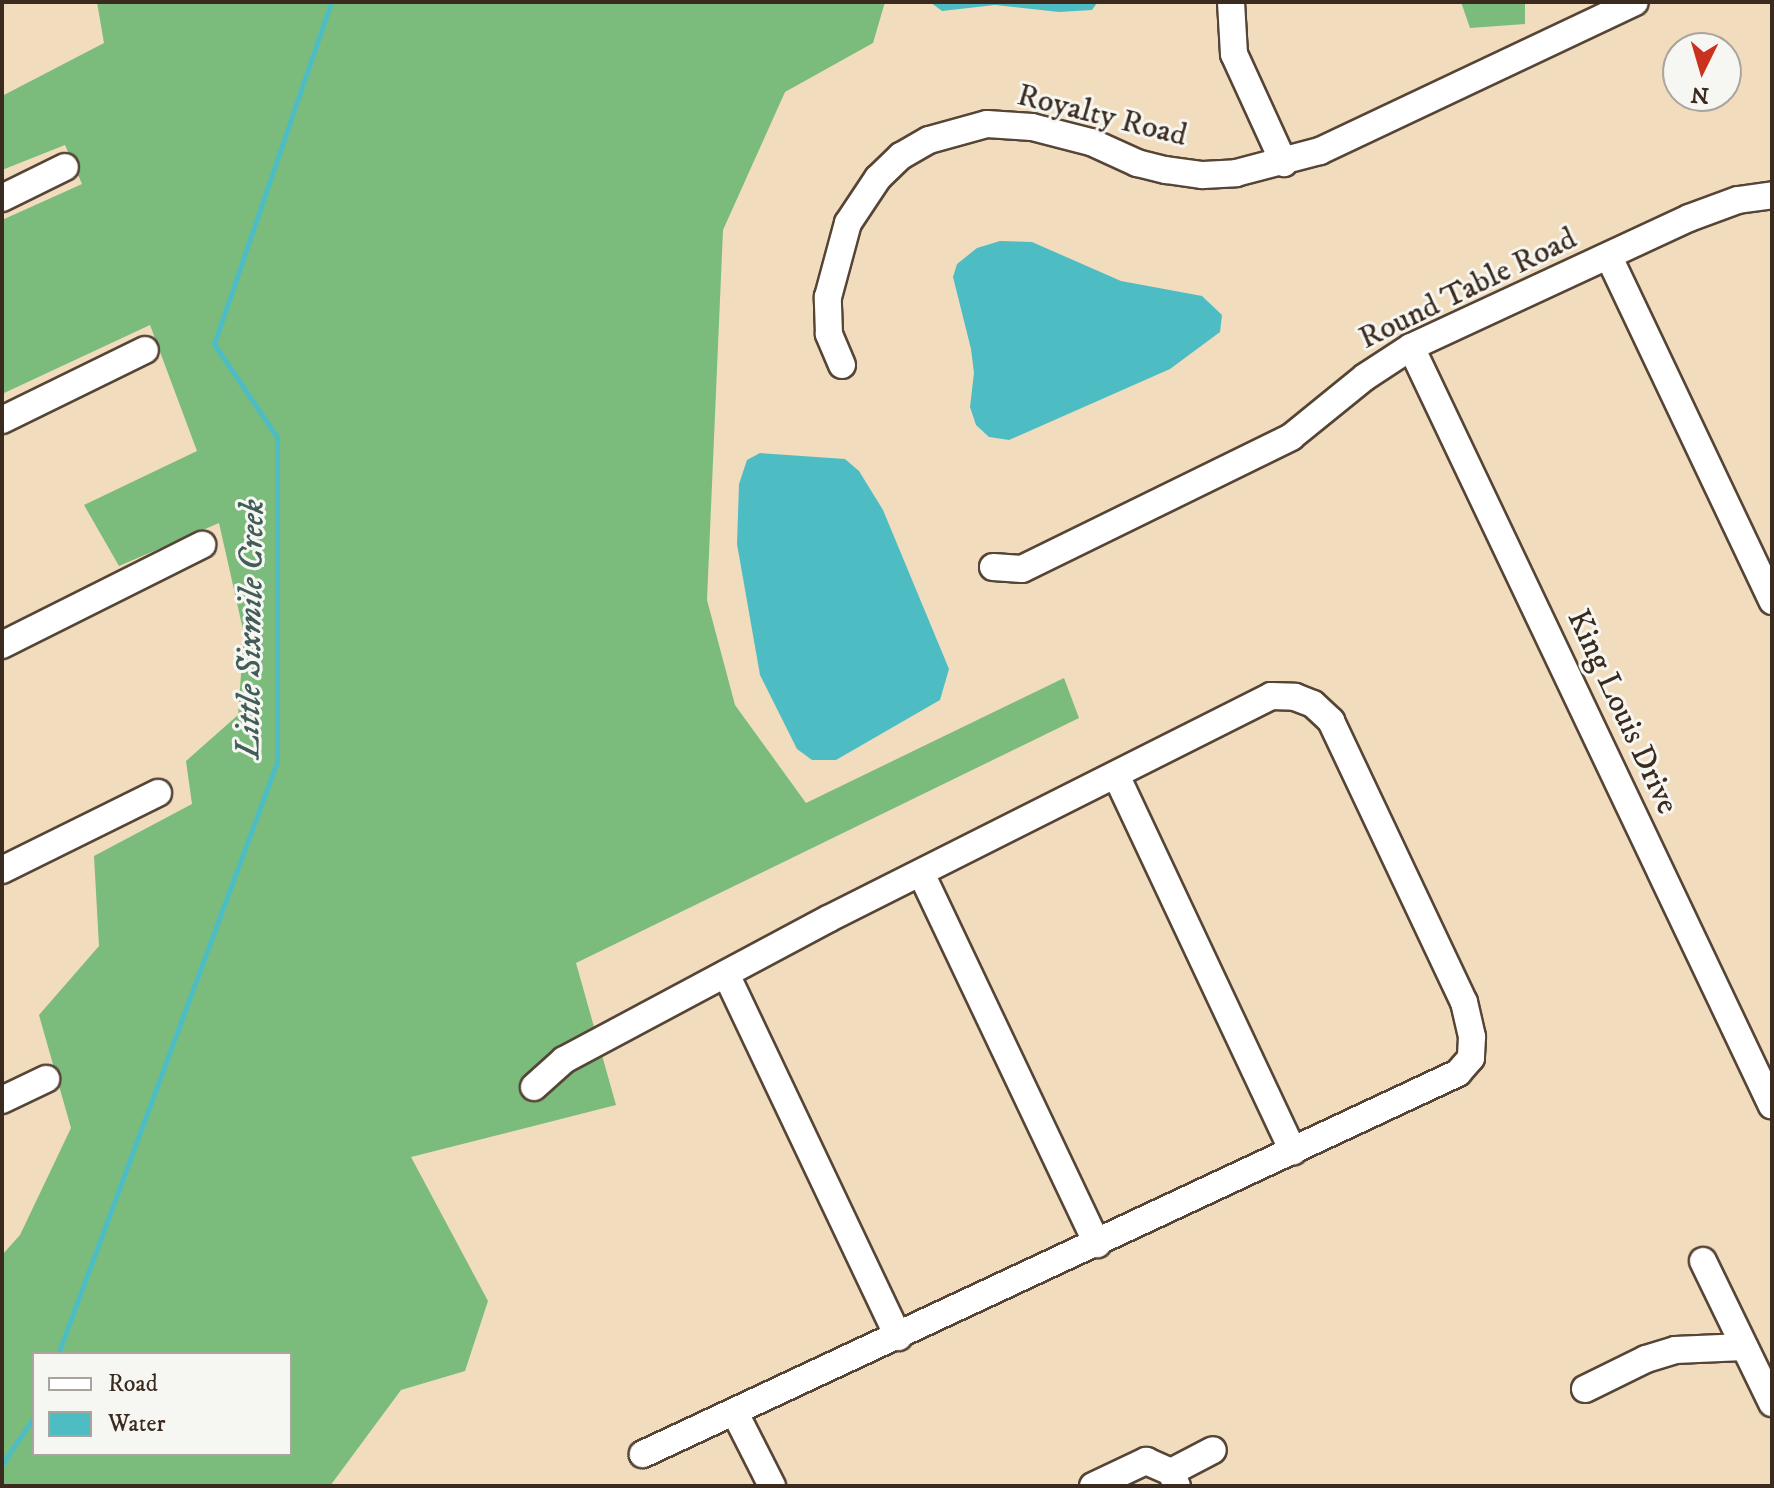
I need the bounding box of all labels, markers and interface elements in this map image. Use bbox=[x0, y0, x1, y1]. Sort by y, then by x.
north arrow bbox=[1662, 32, 1742, 112]
street label: Royalty Road bbox=[1013, 76, 1191, 156]
text: N bbox=[1690, 80, 1710, 109]
street label: Round Table Road bbox=[1353, 220, 1583, 358]
water label: Little Sixmile Creek bbox=[228, 499, 274, 759]
street label: King Louis Drive bbox=[1558, 604, 1686, 820]
legend bbox=[32, 1352, 292, 1456]
text: Road bbox=[108, 1369, 158, 1399]
text: Water bbox=[108, 1409, 165, 1439]

